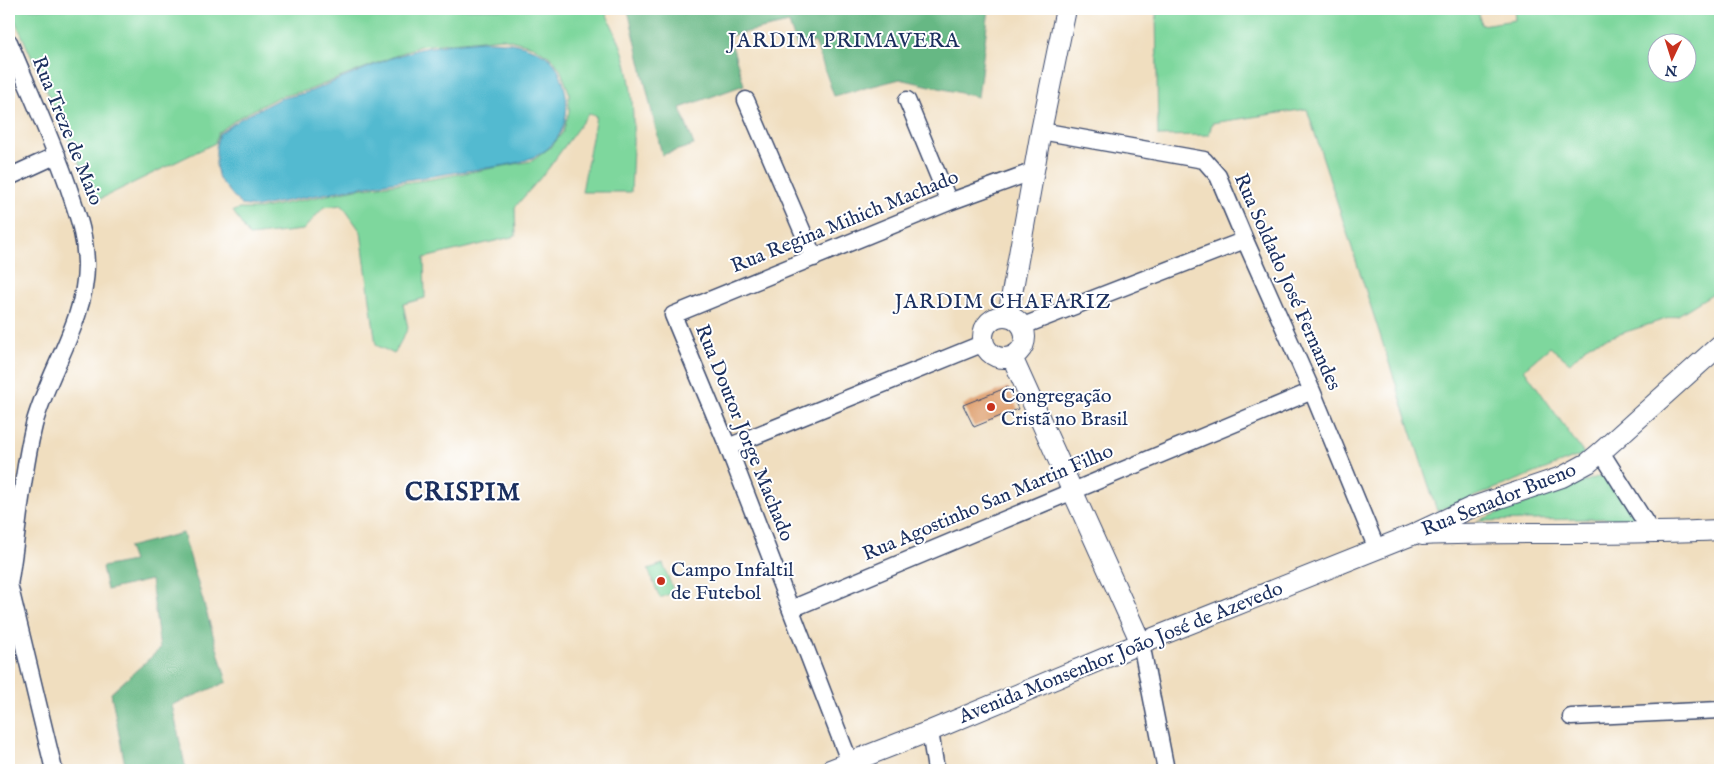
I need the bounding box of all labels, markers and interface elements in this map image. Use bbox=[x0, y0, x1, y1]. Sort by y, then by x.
district label: JARDIM PRIMAVERA bbox=[726, 28, 960, 55]
north arrow bbox=[1646, 32, 1696, 82]
street label: Rua Treze de Maio bbox=[26, 53, 108, 209]
text: N bbox=[1664, 61, 1679, 79]
street label: Rua Regina Mihich Machado bbox=[728, 165, 963, 279]
street label: Rua Soldado José Fernandes bbox=[1228, 170, 1346, 394]
district label: JARDIM CHAFARIZ bbox=[893, 289, 1111, 316]
street label: Rua Doutor Jorge Machado bbox=[689, 321, 799, 545]
place label: Congregação Cristã no Brasil bbox=[1001, 384, 1128, 432]
marker: Congregação Cristã no Brasil bbox=[985, 401, 997, 413]
street label: Rua Agostinho San Martin Filho bbox=[859, 439, 1117, 567]
street label: Rua Senador Bueno bbox=[1418, 458, 1580, 542]
district label: CRISPIM bbox=[405, 477, 521, 509]
place label: Campo Infaltil de Futebol bbox=[671, 558, 794, 606]
marker: Campo Infaltil de Futebol bbox=[655, 575, 667, 587]
street label: Avenida Monsenhor João José de Azevedo bbox=[954, 576, 1287, 730]

